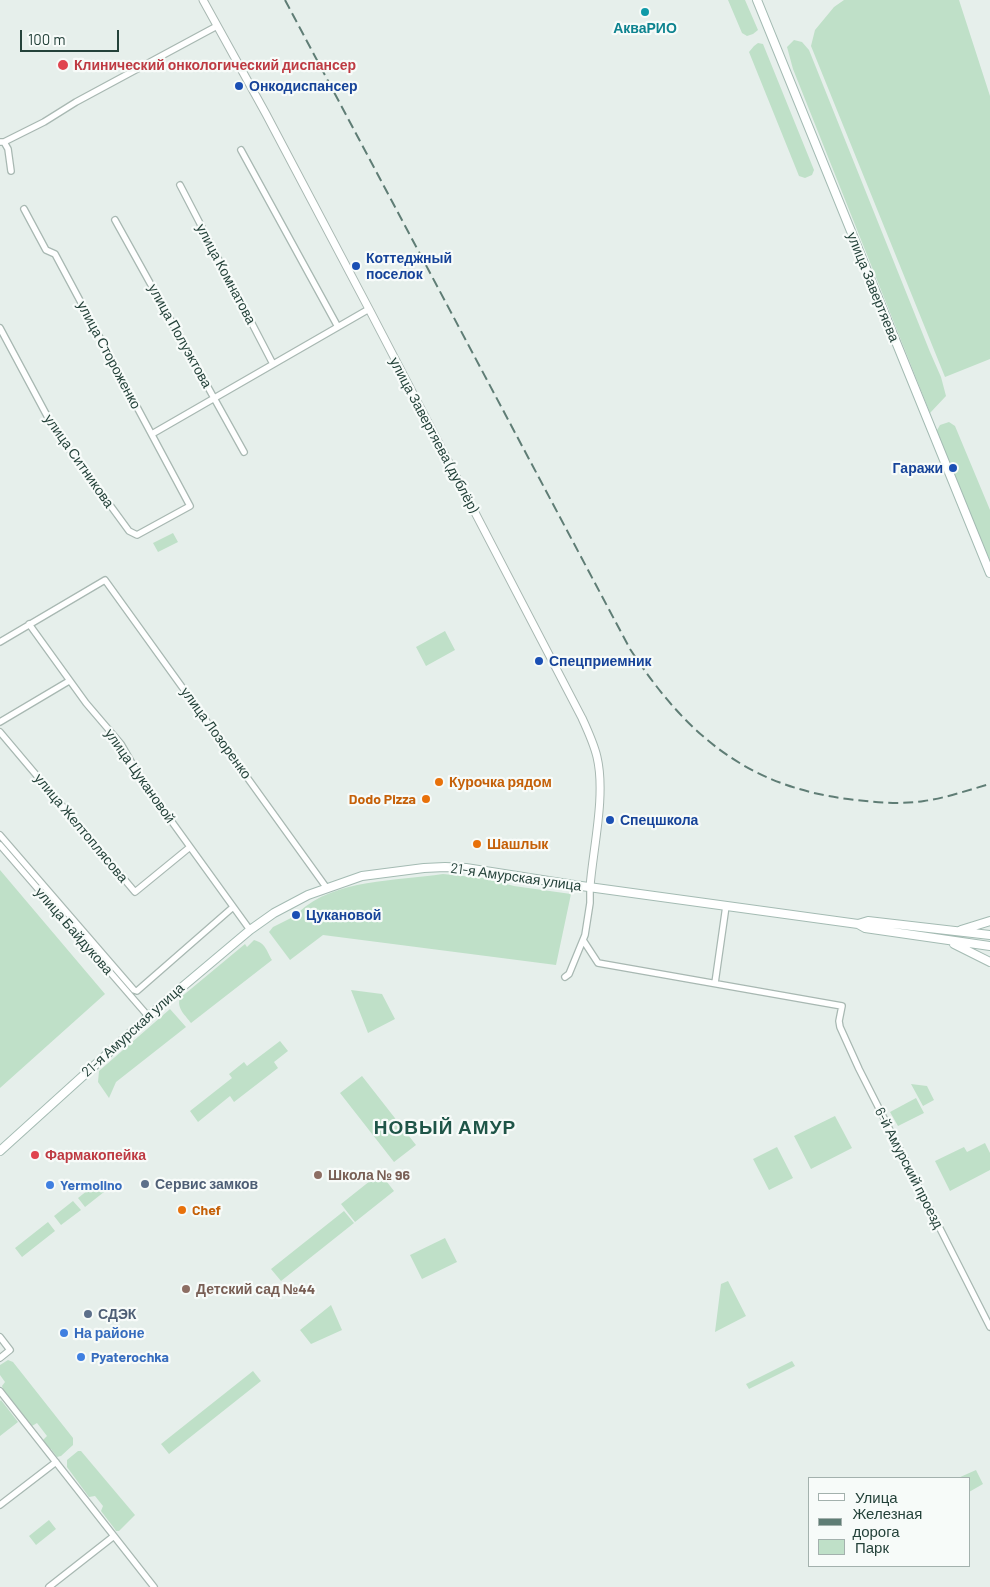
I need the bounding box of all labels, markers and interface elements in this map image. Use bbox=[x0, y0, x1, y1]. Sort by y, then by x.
marker: АкваРИО bbox=[639, 6, 651, 18]
scale bar bbox=[22, 20, 121, 52]
place label: АкваРИО bbox=[613, 20, 677, 36]
text: 100 m bbox=[28, 30, 66, 48]
place label: Клинический онкологический диспансер bbox=[74, 57, 356, 73]
marker: Клинический онкологический диспансер bbox=[56, 58, 70, 72]
place label: Онкодиспансер bbox=[249, 78, 358, 94]
marker: Онкодиспансер bbox=[233, 80, 245, 92]
street label: улица Комнатова bbox=[192, 221, 260, 327]
street label: улица Завертяева bbox=[843, 230, 903, 344]
place label: Коттеджный поселок bbox=[366, 250, 452, 282]
marker: Коттеджный поселок bbox=[350, 260, 362, 272]
street label: улица Полуэктова bbox=[144, 281, 216, 391]
street label: улица Стороженко bbox=[73, 298, 145, 412]
street label: улица Завертяева (дублёр) bbox=[386, 354, 482, 516]
street label: улица Ситникова bbox=[40, 411, 118, 511]
place label: Гаражи bbox=[893, 460, 943, 476]
marker: Гаражи bbox=[947, 462, 959, 474]
place label: Спецприемник bbox=[549, 653, 652, 669]
marker: Спецприемник bbox=[533, 655, 545, 667]
street label: улица Лозоренко bbox=[177, 684, 255, 782]
street label: улица Цукановой bbox=[101, 726, 179, 826]
street label: улица Желтоплясова bbox=[31, 770, 131, 886]
place label: Курочка рядом bbox=[449, 774, 552, 790]
marker: Курочка рядом bbox=[433, 776, 445, 788]
place label: Dodo Pizza bbox=[349, 791, 416, 807]
marker: Dodo Pizza bbox=[420, 793, 432, 805]
place label: Спецшкола bbox=[620, 812, 698, 828]
marker: Спецшкола bbox=[604, 814, 616, 826]
place label: Шашлык bbox=[487, 836, 548, 852]
marker: Шашлык bbox=[471, 838, 483, 850]
street label: 21-я Амурская улица bbox=[450, 860, 582, 894]
street label: улица Байдукова bbox=[31, 884, 117, 978]
place label: Цукановой bbox=[306, 907, 381, 923]
marker: Цукановой bbox=[290, 909, 302, 921]
street label: 21-я Амурская улица bbox=[78, 980, 188, 1080]
street label: 6-й Амурский проезд bbox=[871, 1105, 947, 1231]
district label: НОВЫЙ АМУР bbox=[373, 1117, 517, 1139]
place label: Фармакопейка bbox=[45, 1147, 146, 1163]
marker: Фармакопейка bbox=[29, 1149, 41, 1161]
place label: Школа № 96 bbox=[328, 1167, 410, 1183]
marker: Школа № 96 bbox=[312, 1169, 324, 1181]
place label: Сервис замков bbox=[155, 1176, 258, 1192]
place label: Yermolino bbox=[60, 1177, 122, 1193]
marker: Сервис замков bbox=[139, 1178, 151, 1190]
marker: Yermolino bbox=[44, 1179, 56, 1191]
place label: Chef bbox=[192, 1202, 221, 1218]
marker: Chef bbox=[176, 1204, 188, 1216]
place label: Детский сад №44 bbox=[196, 1281, 315, 1297]
marker: Детский сад №44 bbox=[180, 1283, 192, 1295]
place label: СДЭК bbox=[98, 1306, 136, 1322]
marker: СДЭК bbox=[82, 1308, 94, 1320]
place label: На районе bbox=[74, 1325, 144, 1341]
marker: На районе bbox=[58, 1327, 70, 1339]
place label: Pyaterochka bbox=[91, 1349, 169, 1365]
marker: Pyaterochka bbox=[75, 1351, 87, 1363]
legend bbox=[808, 1477, 970, 1567]
text: Улица bbox=[855, 1488, 898, 1506]
text: Железная дорога bbox=[852, 1504, 922, 1540]
text: Парк bbox=[855, 1538, 889, 1556]

